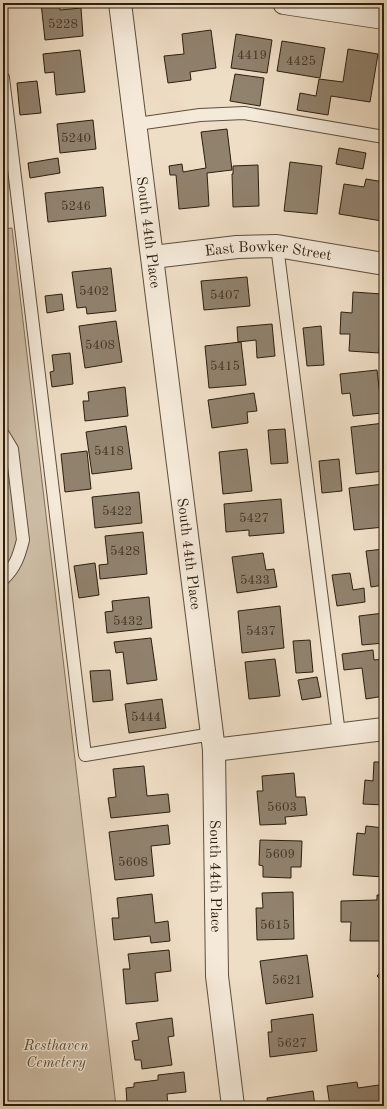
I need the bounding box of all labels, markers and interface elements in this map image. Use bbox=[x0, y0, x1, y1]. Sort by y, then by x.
house number: 5228 bbox=[48, 18, 78, 31]
house number: 4419 bbox=[237, 49, 267, 62]
house number: 4425 bbox=[286, 55, 316, 68]
house number: 5240 bbox=[61, 132, 91, 145]
street label: South 44th Place bbox=[133, 176, 162, 289]
house number: 5246 bbox=[61, 200, 91, 213]
street label: East Bowker Street bbox=[204, 240, 333, 264]
house number: 5402 bbox=[79, 285, 109, 298]
house number: 5407 bbox=[210, 289, 240, 302]
house number: 5408 bbox=[85, 339, 115, 352]
house number: 5415 bbox=[210, 360, 240, 373]
house number: 5418 bbox=[94, 445, 124, 458]
street label: South 44th Place bbox=[173, 497, 202, 611]
house number: 5422 bbox=[102, 505, 132, 518]
house number: 5427 bbox=[239, 512, 269, 525]
house number: 5428 bbox=[110, 545, 140, 558]
house number: 5433 bbox=[240, 574, 270, 587]
house number: 5432 bbox=[113, 615, 143, 628]
house number: 5437 bbox=[246, 625, 276, 638]
house number: 5444 bbox=[131, 711, 161, 724]
house number: 5603 bbox=[267, 801, 297, 814]
street label: South 44th Place bbox=[206, 820, 222, 933]
house number: 5609 bbox=[265, 848, 295, 861]
house number: 5608 bbox=[118, 856, 148, 869]
house number: 5615 bbox=[260, 919, 290, 932]
house number: 5621 bbox=[272, 974, 302, 987]
house number: 5627 bbox=[277, 1037, 307, 1050]
park label: Resthaven Cemetery bbox=[22, 1039, 89, 1071]

